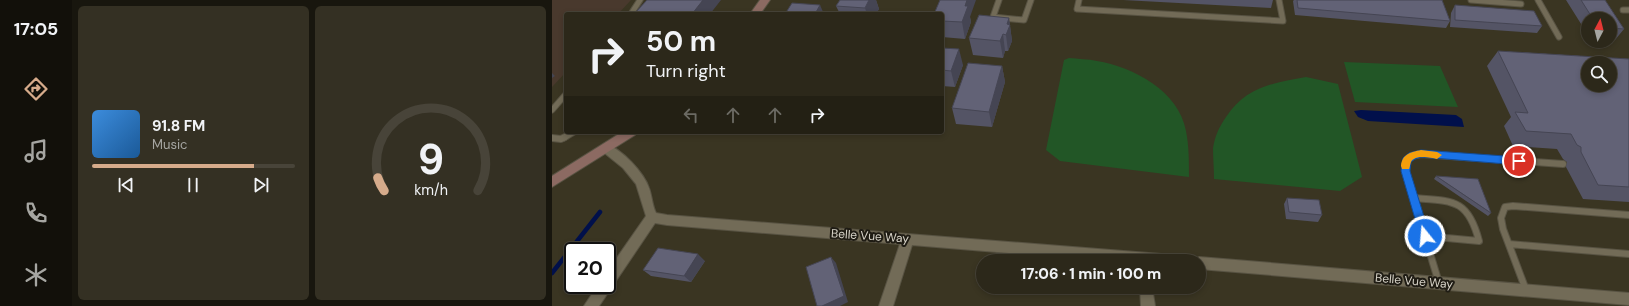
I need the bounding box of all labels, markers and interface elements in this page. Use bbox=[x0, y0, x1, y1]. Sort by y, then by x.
north arrow bbox=[1581, 12, 1617, 48]
map controls bbox=[1581, 12, 1617, 92]
text: 17:05 bbox=[14, 17, 58, 41]
text: 50 m bbox=[646, 23, 716, 60]
icon: right bbox=[580, 28, 632, 80]
button: search bbox=[1581, 56, 1617, 92]
text: Turn right bbox=[646, 59, 726, 83]
icon: directions bbox=[22, 75, 50, 103]
icon: left bbox=[680, 104, 702, 126]
icon: ahead bbox=[722, 104, 744, 126]
icon: ahead bbox=[764, 104, 786, 126]
icon: right bbox=[806, 104, 828, 126]
text: 91.8 FM bbox=[152, 116, 205, 136]
text: 9 bbox=[417, 133, 444, 187]
text: Music bbox=[152, 136, 187, 153]
icon: music bbox=[22, 137, 50, 165]
pin bbox=[1502, 144, 1536, 178]
icon: arrive bbox=[1508, 150, 1530, 172]
icon: previous bbox=[115, 174, 137, 196]
icon: pause bbox=[182, 174, 204, 196]
icon: next bbox=[250, 174, 272, 196]
text: km/h bbox=[414, 181, 447, 199]
icon: phone bbox=[22, 199, 50, 227]
position arrow bbox=[1404, 215, 1446, 257]
street label: Belle Vue Way bbox=[830, 225, 910, 247]
speed limit sign: 20 bbox=[564, 242, 616, 294]
icon: climate bbox=[22, 261, 50, 289]
text: 17:06 · 1 min · 100 m bbox=[1021, 264, 1161, 284]
street label: Belle Vue Way bbox=[1374, 270, 1454, 292]

